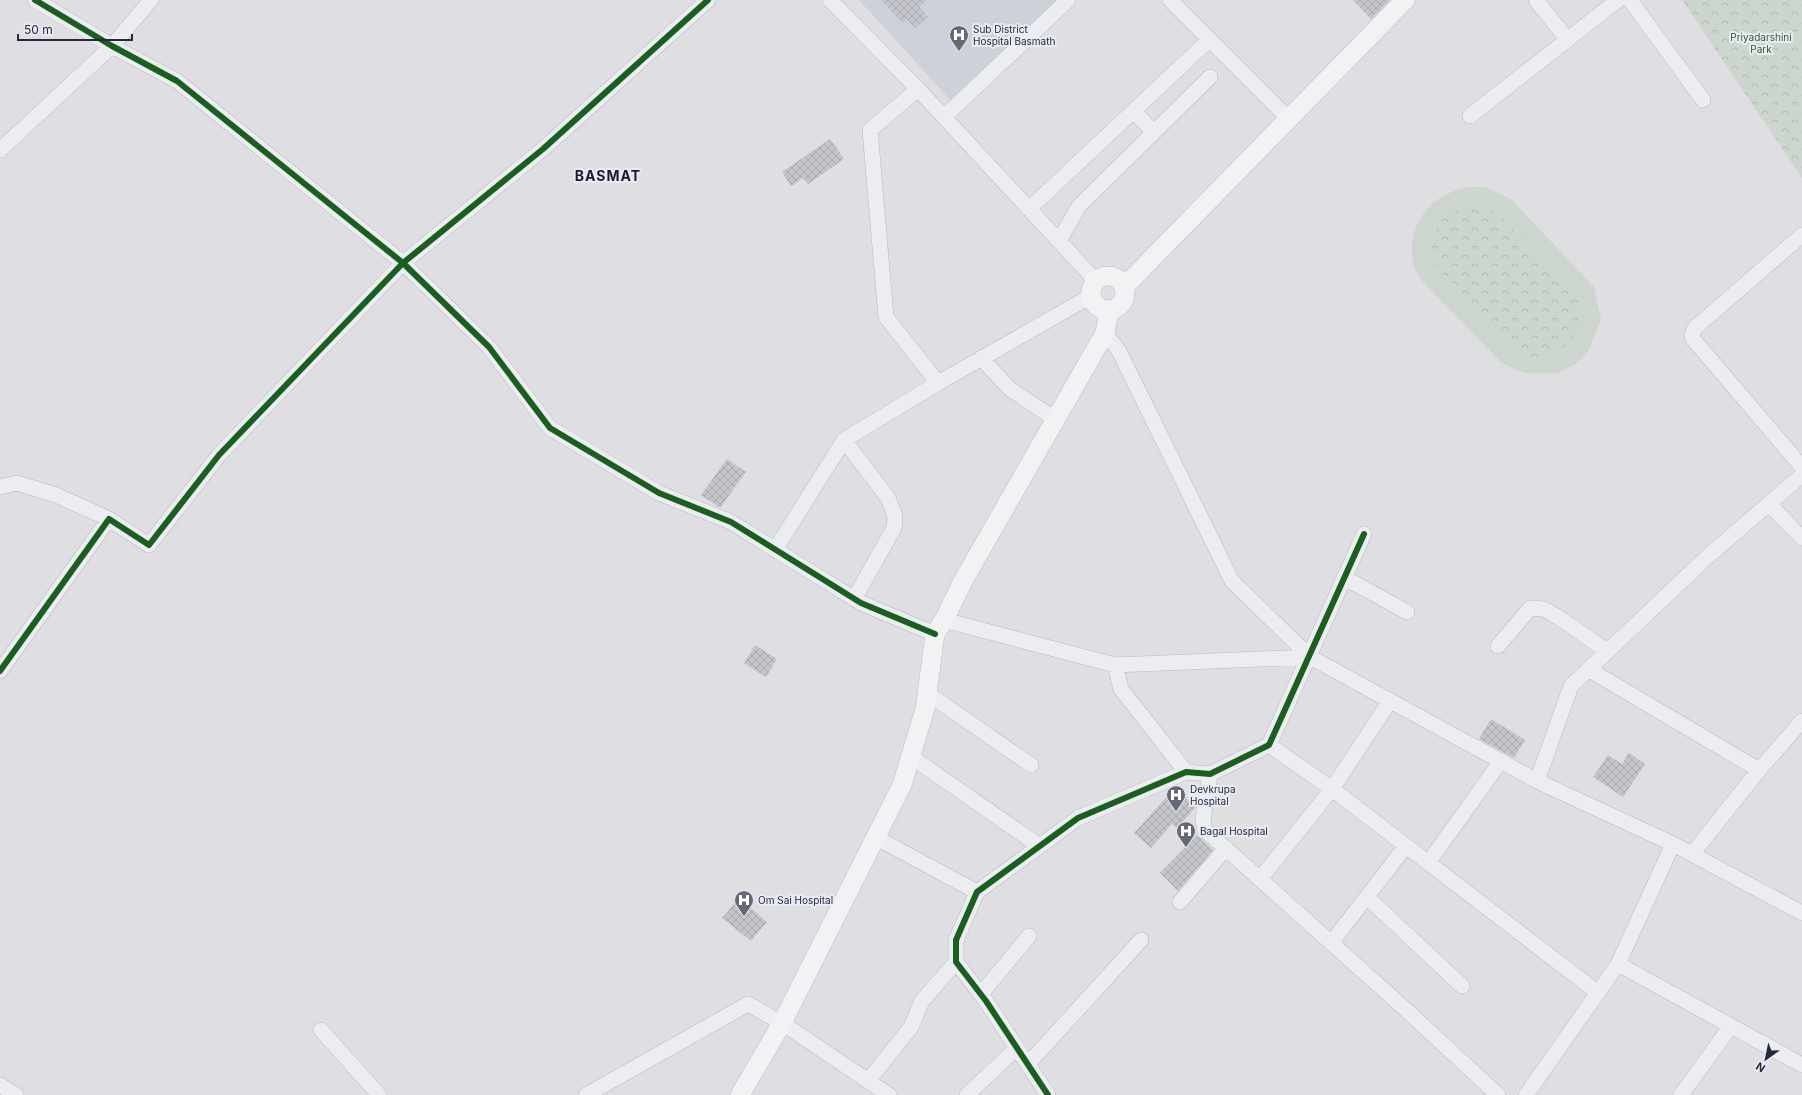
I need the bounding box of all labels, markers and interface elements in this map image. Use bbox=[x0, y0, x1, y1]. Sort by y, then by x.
scale bar bbox=[18, 16, 132, 42]
text: 50 m bbox=[24, 22, 53, 37]
place label: Sub District Hospital Basmath bbox=[973, 23, 1056, 47]
hospital icon: Sub District Hospital Basmath bbox=[948, 24, 970, 52]
park label: Priyadarshini Park bbox=[1730, 31, 1792, 55]
district label: BASMAT bbox=[575, 167, 641, 184]
place label: Devkrupa Hospital bbox=[1190, 783, 1236, 807]
hospital icon: Devkrupa Hospital bbox=[1165, 784, 1187, 812]
hospital icon: Bagal Hospital bbox=[1175, 820, 1197, 848]
place label: Bagal Hospital bbox=[1200, 825, 1268, 837]
hospital icon: Om Sai Hospital bbox=[733, 889, 755, 917]
place label: Om Sai Hospital bbox=[758, 894, 833, 906]
north arrow bbox=[1746, 1039, 1786, 1079]
text: N bbox=[1753, 1059, 1768, 1076]

